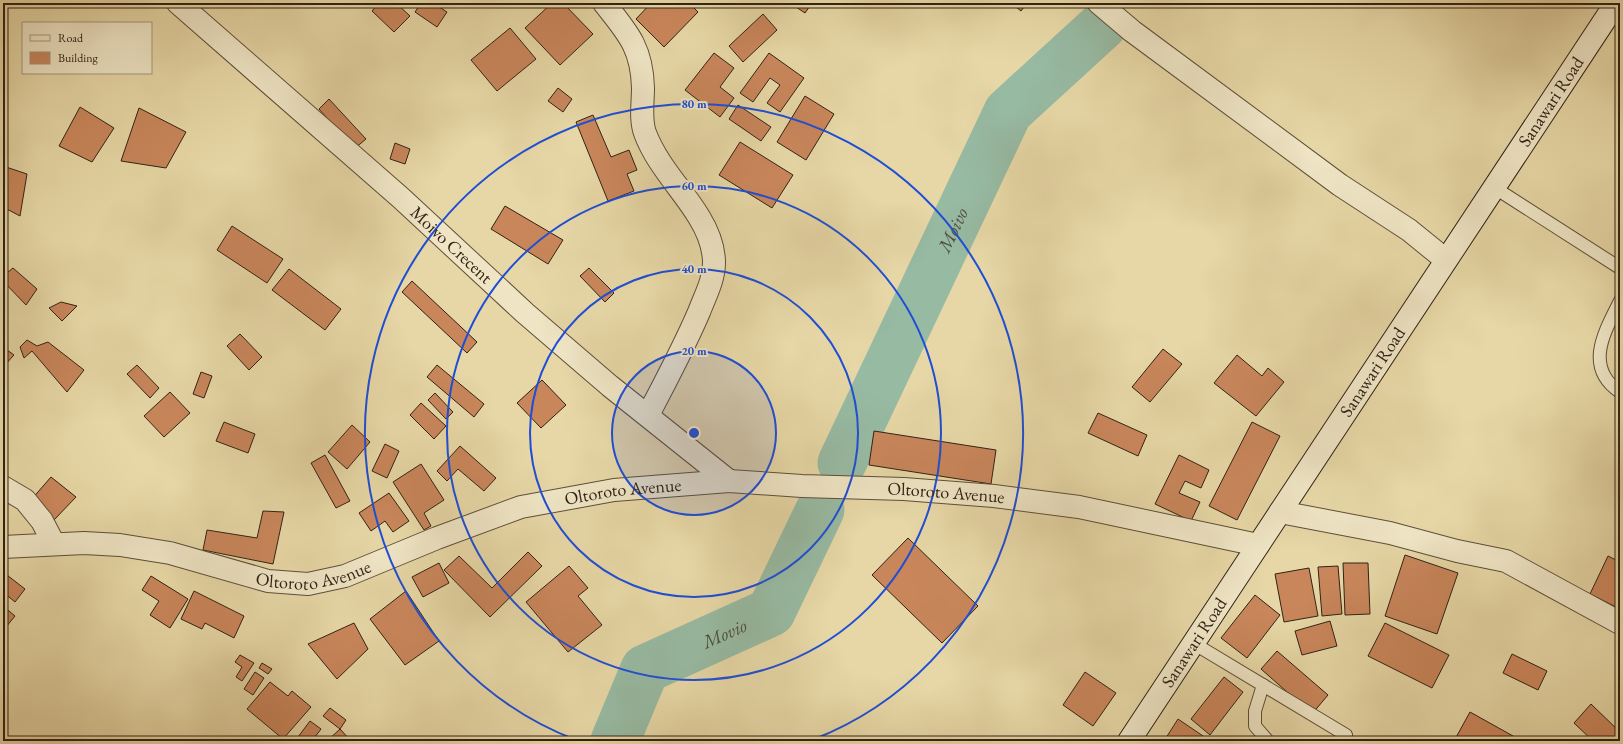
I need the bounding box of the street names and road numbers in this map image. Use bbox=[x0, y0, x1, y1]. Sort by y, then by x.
street label: Sanawari Road bbox=[1513, 51, 1589, 151]
street label: Moivo Crecent bbox=[406, 201, 498, 288]
street label: Sanawari Road bbox=[1334, 322, 1410, 421]
street label: Oltoroto Avenue bbox=[563, 473, 682, 510]
street label: Oltoroto Avenue bbox=[887, 477, 1006, 508]
street label: Oltoroto Avenue bbox=[253, 555, 374, 595]
street label: Sanawari Road bbox=[1156, 592, 1232, 692]

